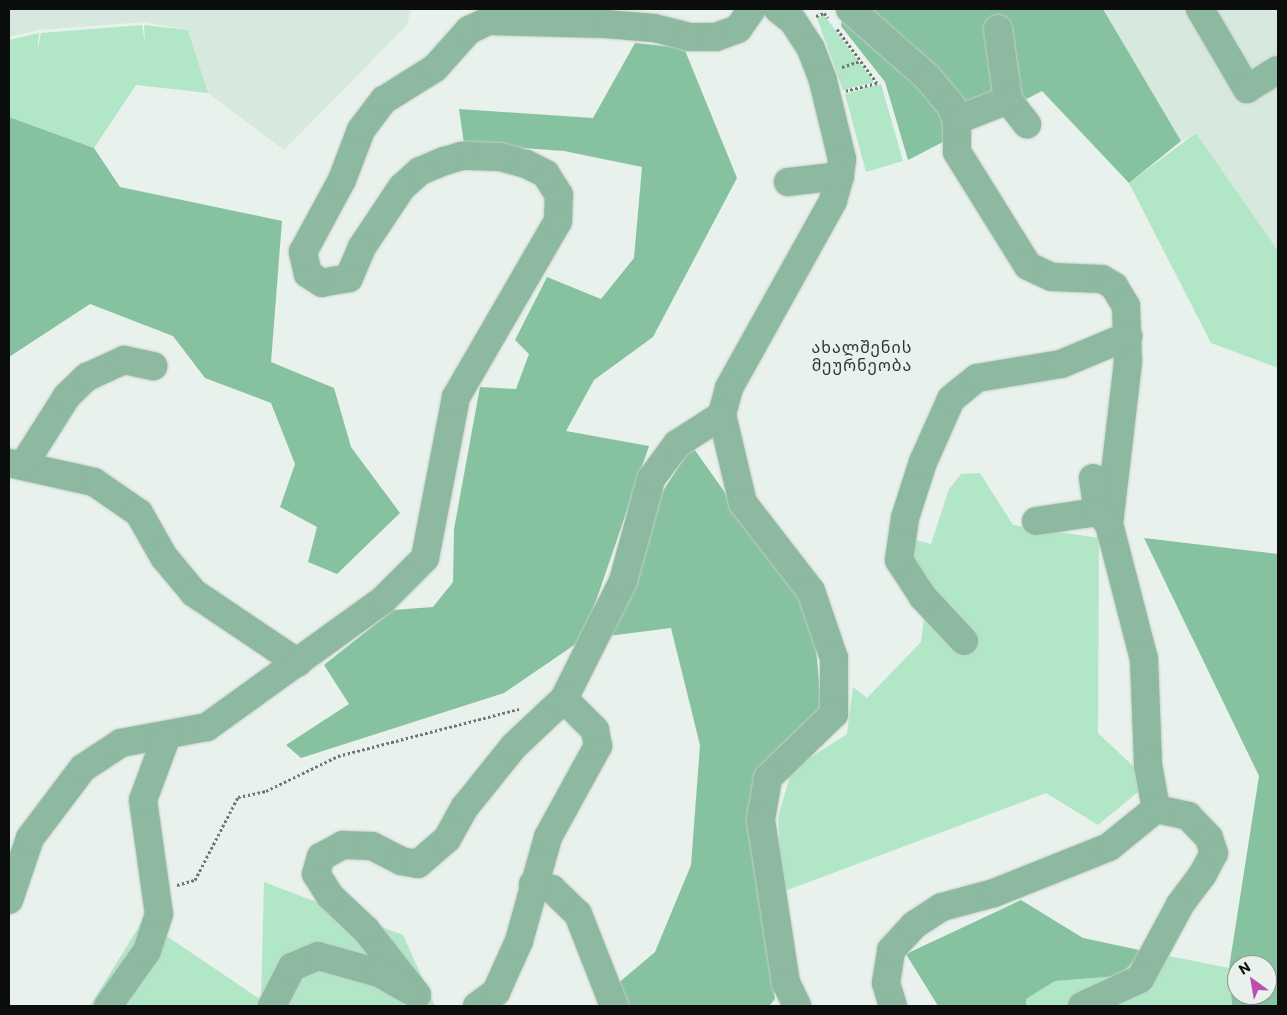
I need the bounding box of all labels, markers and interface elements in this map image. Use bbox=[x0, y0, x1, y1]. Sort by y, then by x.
district label: ახალშენის მეურნეობა bbox=[810, 337, 914, 375]
north arrow bbox=[1227, 955, 1277, 1005]
text: N bbox=[1235, 958, 1253, 978]

